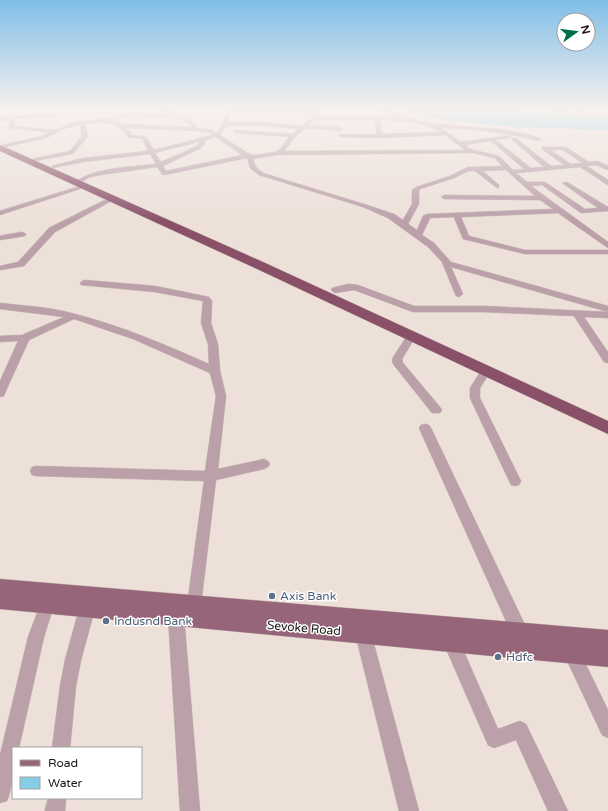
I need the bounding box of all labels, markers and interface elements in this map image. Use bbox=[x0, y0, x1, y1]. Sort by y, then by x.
north arrow bbox=[556, 12, 596, 52]
text: N bbox=[578, 24, 593, 36]
place label: Axis Bank bbox=[280, 589, 337, 603]
marker: Axis Bank bbox=[267, 591, 277, 601]
place label: Indusnd Bank bbox=[114, 614, 193, 628]
marker: Indusnd Bank bbox=[101, 616, 111, 626]
street label: Sevoke Road bbox=[266, 618, 342, 638]
place label: Hdfc bbox=[506, 650, 533, 664]
marker: Hdfc bbox=[493, 652, 503, 662]
legend bbox=[12, 747, 142, 799]
text: Road bbox=[48, 756, 78, 770]
text: Water bbox=[48, 776, 83, 790]

